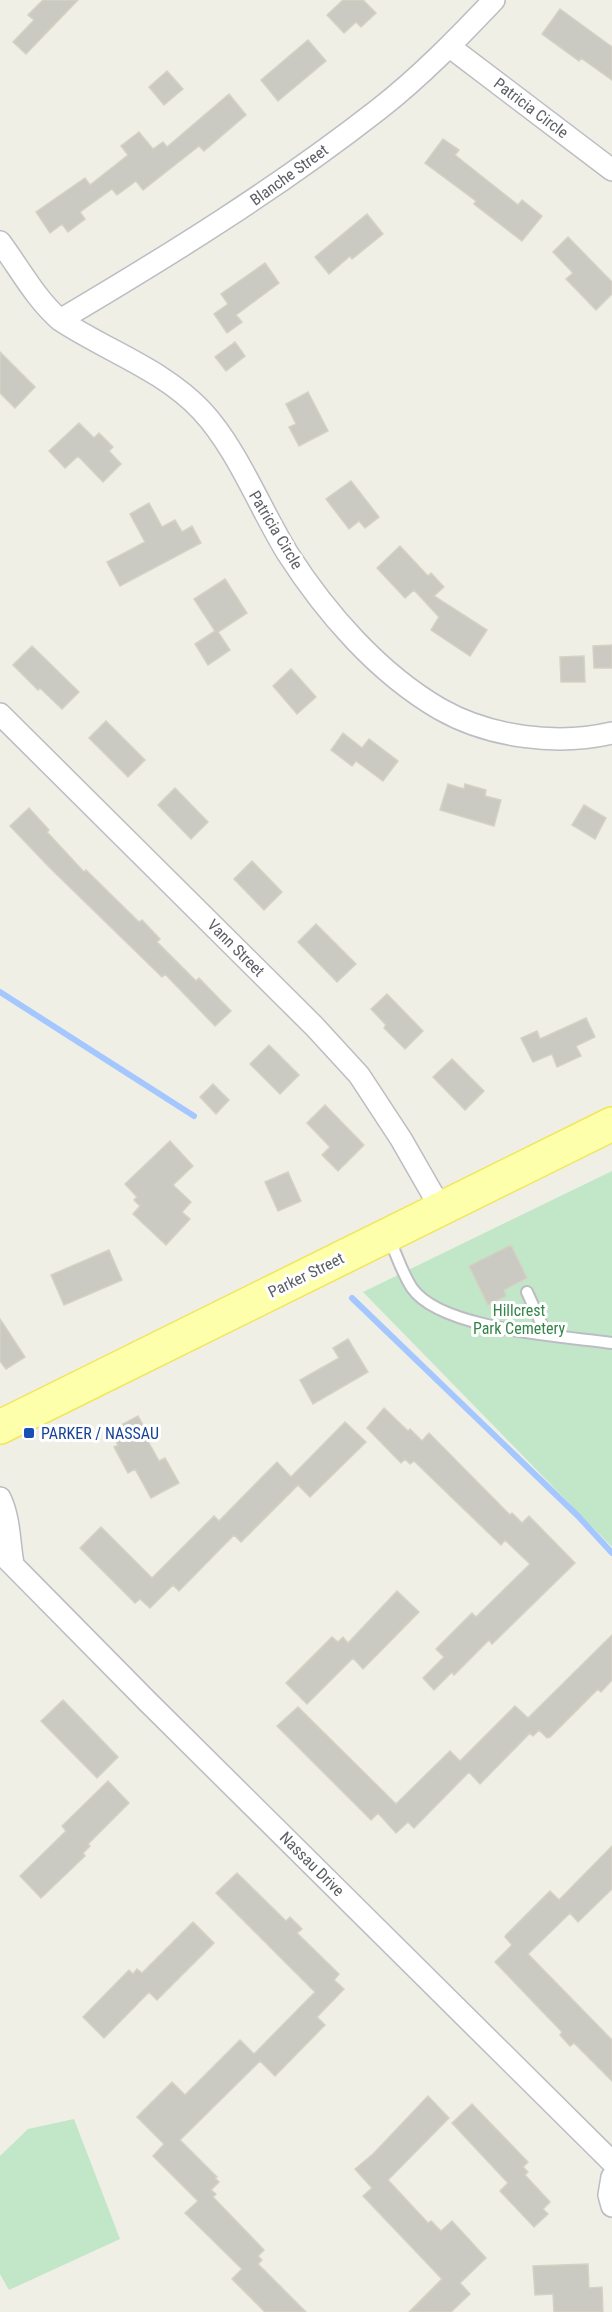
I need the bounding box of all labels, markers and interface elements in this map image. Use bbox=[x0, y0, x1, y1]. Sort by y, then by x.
street label: Patricia Circle bbox=[490, 74, 572, 142]
street label: Blanche Street bbox=[246, 140, 332, 210]
street label: Patricia Circle bbox=[245, 487, 307, 573]
street label: Vann Street bbox=[203, 915, 269, 981]
street label: Parker Street bbox=[265, 1248, 347, 1301]
park label: Hillcrest Park Cemetery bbox=[473, 1301, 565, 1338]
place label: PARKER / NASSAU bbox=[41, 1424, 159, 1443]
marker: PARKER / NASSAU bbox=[22, 1426, 36, 1440]
street label: Nassau Drive bbox=[276, 1828, 348, 1900]

